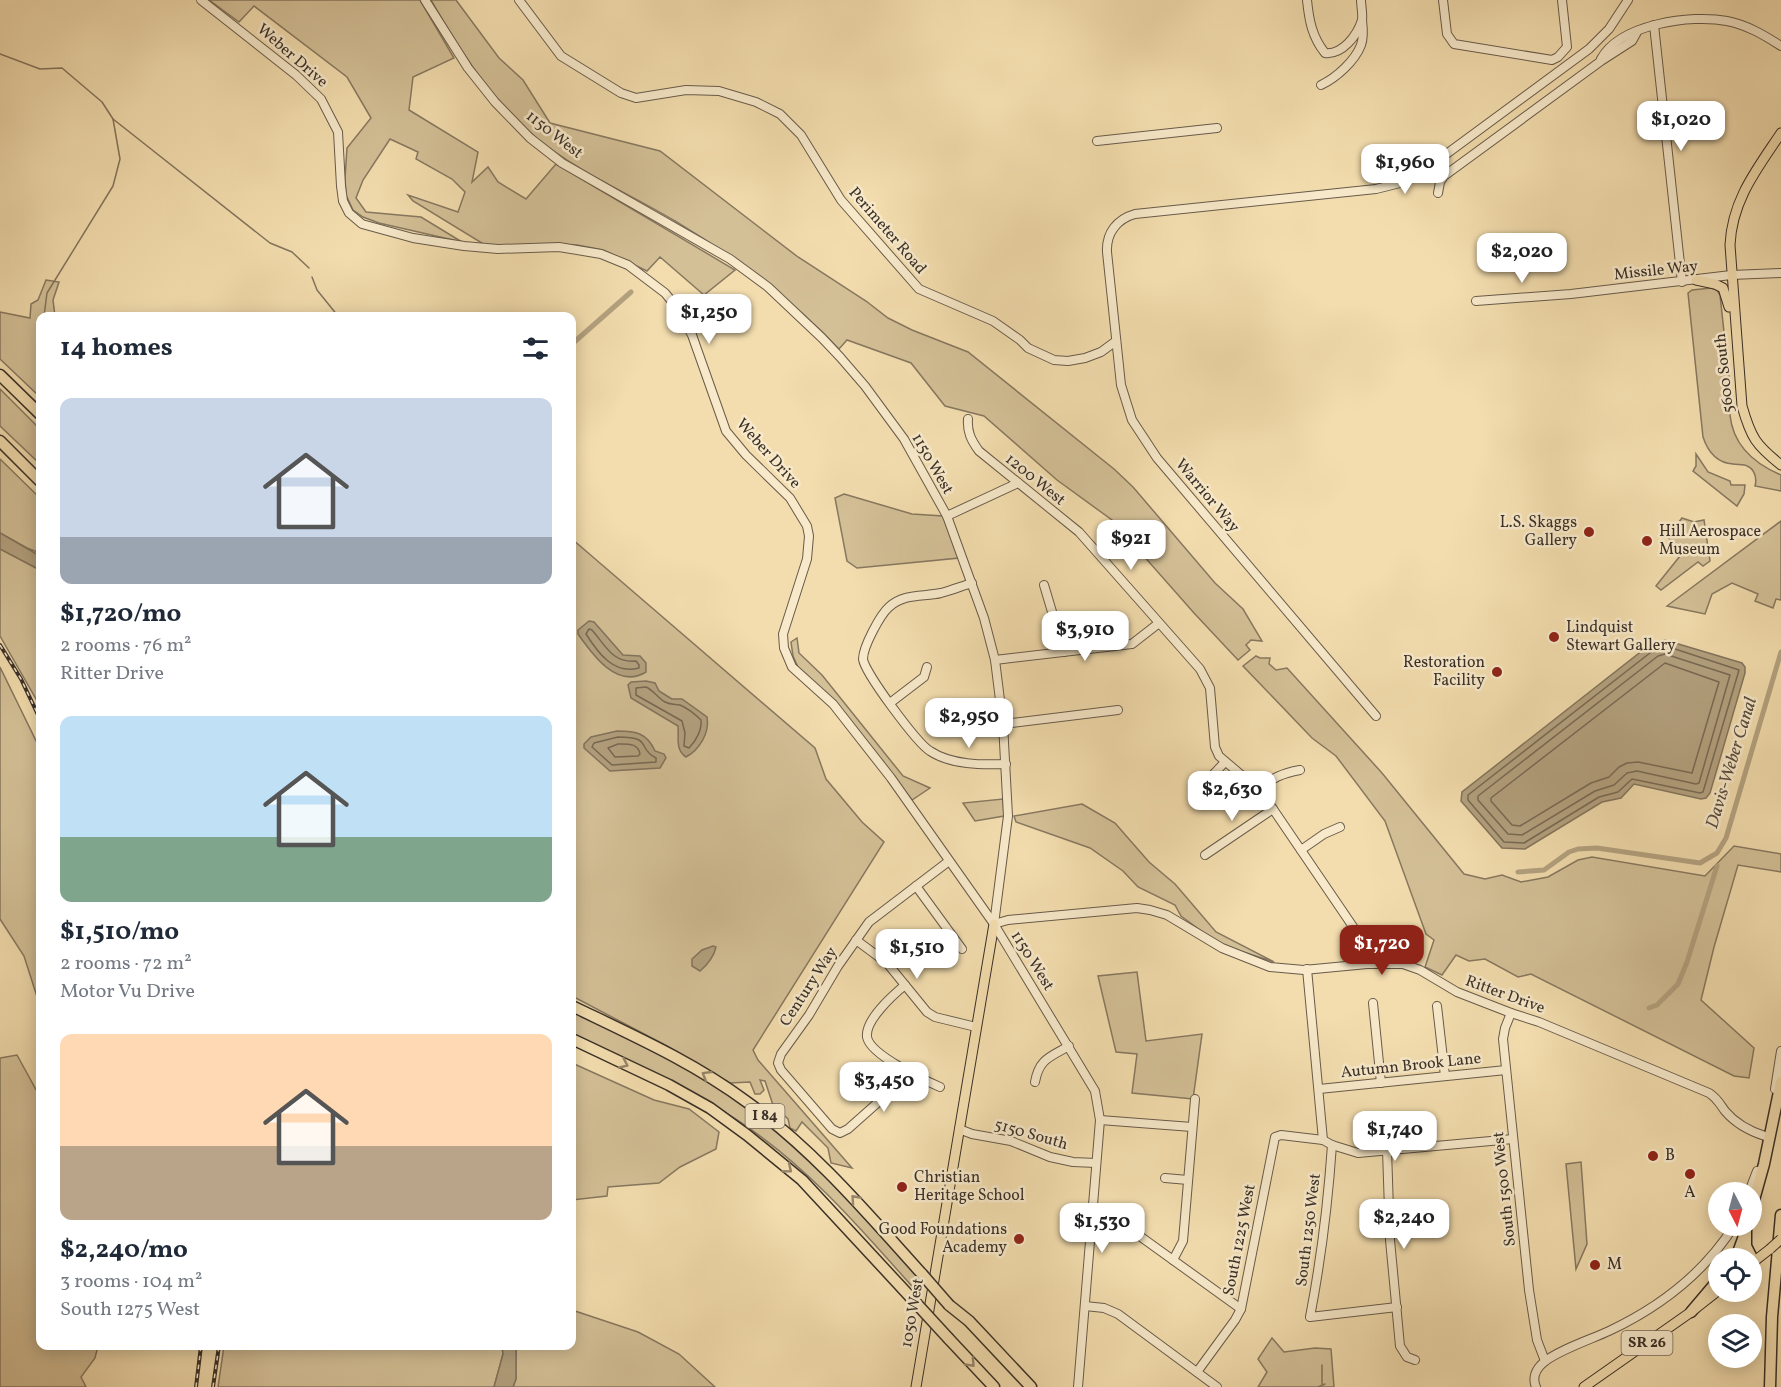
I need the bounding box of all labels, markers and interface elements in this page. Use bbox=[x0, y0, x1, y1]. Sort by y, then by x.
street label: Weber Drive bbox=[252, 19, 332, 93]
pin: $1,020 bbox=[1632, 101, 1730, 152]
street label: 1150 West bbox=[521, 106, 587, 165]
text: $1,020 bbox=[1651, 106, 1711, 134]
pin: $1,960 bbox=[1356, 144, 1454, 195]
text: $1,960 bbox=[1375, 149, 1435, 177]
street label: Perimeter Road bbox=[843, 183, 931, 279]
pin: $2,020 bbox=[1473, 233, 1571, 284]
text: $2,020 bbox=[1491, 238, 1553, 266]
street label: Missile Way bbox=[1613, 256, 1699, 286]
pin: $1,250 bbox=[660, 294, 758, 345]
text: $1,250 bbox=[680, 299, 738, 327]
text: 14 homes bbox=[60, 330, 173, 366]
icon: filters bbox=[519, 332, 552, 365]
street label: 5600 South bbox=[1710, 332, 1740, 414]
street label: Weber Drive bbox=[730, 414, 806, 494]
street label: 1150 West bbox=[906, 430, 958, 499]
icon: home bbox=[252, 437, 360, 545]
street label: 1200 West bbox=[1000, 449, 1070, 511]
street label: Warrior Way bbox=[1170, 454, 1245, 538]
place label: L.S. Skaggs Gallery bbox=[1500, 512, 1577, 552]
pin: $921 bbox=[1095, 520, 1167, 571]
place label: Hill Aerospace Museum bbox=[1659, 521, 1761, 561]
text: $921 bbox=[1111, 525, 1151, 553]
marker: L.S. Skaggs Gallery bbox=[1582, 525, 1596, 539]
marker: Hill Aerospace Museum bbox=[1640, 534, 1654, 548]
text: $1,720/mo bbox=[60, 596, 181, 632]
pin: $3,910 bbox=[1036, 611, 1134, 662]
text: $3,910 bbox=[1056, 616, 1114, 644]
place label: Lindquist Stewart Gallery bbox=[1566, 617, 1676, 657]
marker: Lindquist Stewart Gallery bbox=[1547, 630, 1561, 644]
text: 2 rooms · 76 m² bbox=[60, 632, 192, 660]
place label: Restoration Facility bbox=[1403, 652, 1485, 692]
text: Ritter Drive bbox=[60, 660, 164, 688]
marker: Restoration Facility bbox=[1490, 665, 1504, 679]
water label: Davis-Weber Canal bbox=[1700, 694, 1764, 832]
pin: $2,950 bbox=[920, 698, 1018, 749]
text: $2,950 bbox=[939, 703, 999, 731]
icon: home bbox=[252, 755, 360, 863]
pin: $2,630 bbox=[1183, 771, 1281, 822]
text: $2,630 bbox=[1202, 776, 1262, 804]
text: $1,510/mo bbox=[60, 914, 179, 950]
pin: $1,720 bbox=[1333, 925, 1431, 976]
street label: 1150 West bbox=[1005, 927, 1059, 996]
pin: $1,510 bbox=[868, 929, 966, 980]
text: $1,720 bbox=[1354, 930, 1410, 958]
text: $1,510 bbox=[890, 934, 944, 962]
street label: Century Way bbox=[775, 943, 843, 1031]
text: 2 rooms · 72 m² bbox=[60, 950, 192, 978]
street label: Ritter Drive bbox=[1462, 970, 1548, 1020]
text: Motor Vu Drive bbox=[60, 978, 195, 1006]
street label: Autumn Brook Lane bbox=[1340, 1048, 1482, 1084]
one-way arrow bbox=[618, 1056, 629, 1068]
pin: $3,450 bbox=[835, 1062, 933, 1113]
text: $3,450 bbox=[854, 1067, 914, 1095]
one-way arrow bbox=[702, 1070, 712, 1082]
icon: home bbox=[252, 1073, 360, 1181]
road number: I 84 bbox=[746, 1104, 784, 1128]
pin: $1,740 bbox=[1346, 1111, 1444, 1162]
street label: 5150 South bbox=[992, 1114, 1070, 1156]
text: $1,740 bbox=[1367, 1116, 1423, 1144]
street label: South 1500 West bbox=[1488, 1130, 1522, 1248]
place label: B bbox=[1665, 1145, 1675, 1167]
marker: B bbox=[1646, 1149, 1660, 1163]
one-way arrow bbox=[781, 1161, 792, 1172]
place label: Christian Heritage School bbox=[914, 1167, 1025, 1207]
marker: A bbox=[1683, 1167, 1697, 1181]
street label: South 1250 West bbox=[1291, 1172, 1327, 1288]
marker: Christian Heritage School bbox=[895, 1180, 909, 1194]
street label: South 1225 West bbox=[1218, 1182, 1262, 1298]
place label: A bbox=[1684, 1182, 1696, 1204]
north arrow bbox=[1708, 1182, 1762, 1236]
map controls bbox=[1708, 1182, 1762, 1368]
one-way arrow bbox=[851, 1196, 862, 1206]
pin: $2,240 bbox=[1355, 1199, 1453, 1250]
pin: $1,530 bbox=[1053, 1203, 1151, 1254]
text: $2,240 bbox=[1373, 1204, 1435, 1232]
text: $1,530 bbox=[1074, 1208, 1130, 1236]
place label: Good Foundations Academy bbox=[879, 1219, 1007, 1259]
text: $2,240/mo bbox=[60, 1232, 188, 1268]
marker: Good Foundations Academy bbox=[1012, 1232, 1026, 1246]
button: locate bbox=[1708, 1248, 1762, 1302]
place label: M bbox=[1607, 1254, 1622, 1276]
marker: M bbox=[1588, 1258, 1602, 1272]
text: 3 rooms · 104 m² bbox=[60, 1268, 202, 1296]
street label: 1050 West bbox=[896, 1276, 930, 1349]
text: South 1275 West bbox=[60, 1296, 200, 1324]
button: layers bbox=[1708, 1314, 1762, 1368]
road number: SR 26 bbox=[1622, 1331, 1672, 1355]
one-way arrow bbox=[964, 1356, 975, 1367]

